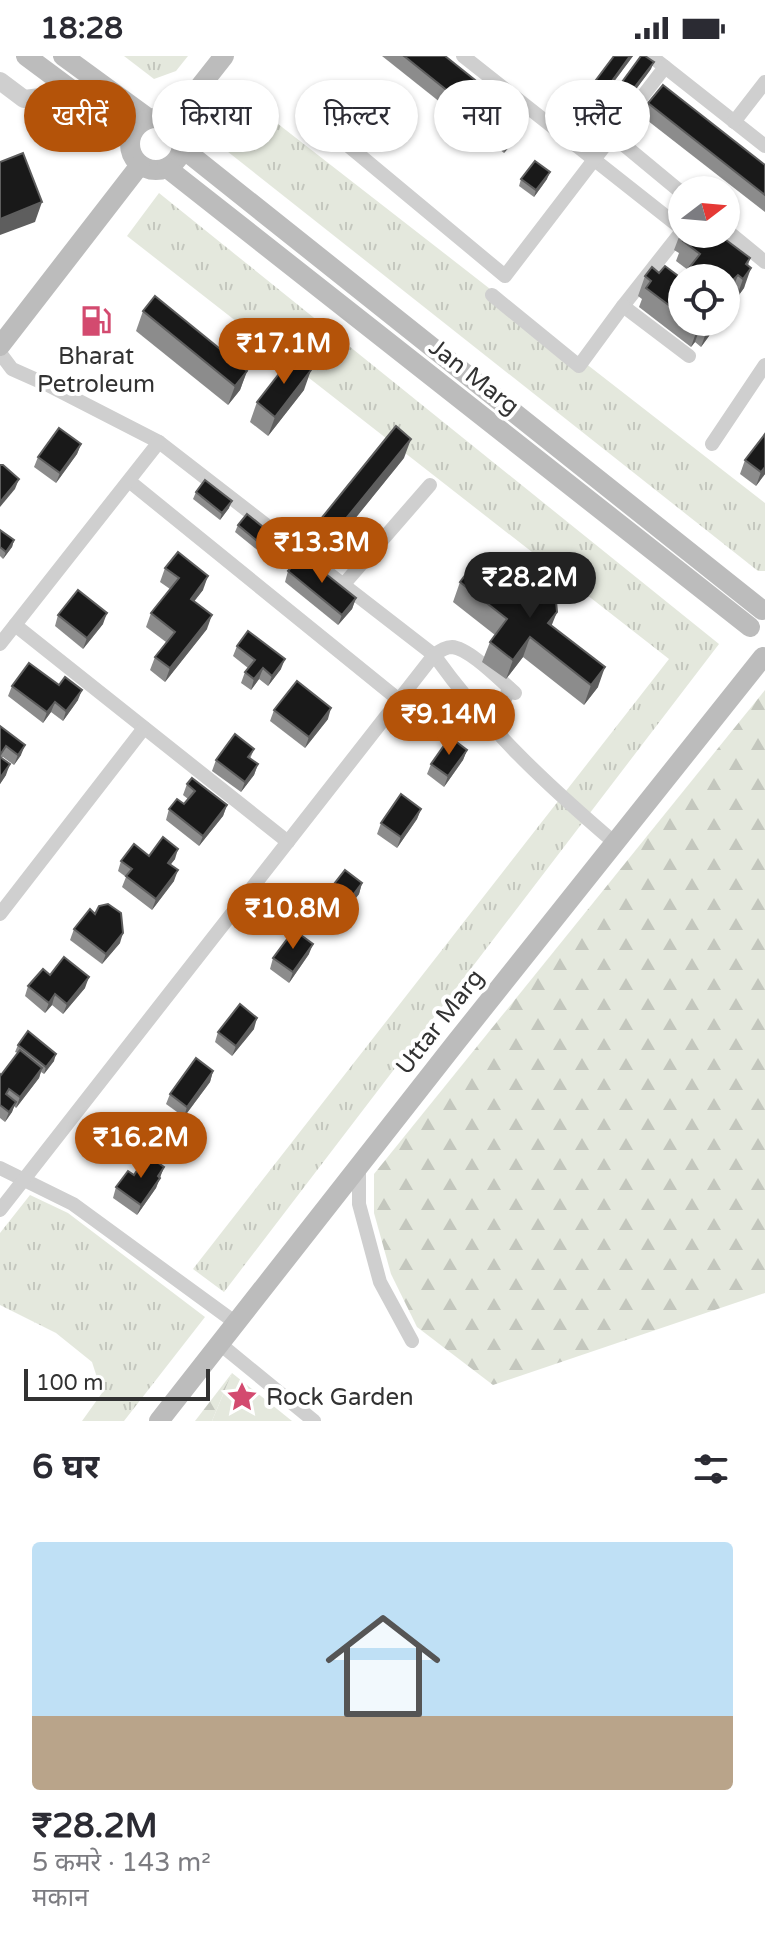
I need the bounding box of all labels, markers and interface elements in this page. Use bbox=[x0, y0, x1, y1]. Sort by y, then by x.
text: 18:28 bbox=[40, 10, 123, 47]
chip: खरीदें bbox=[24, 80, 136, 152]
chip: किराया bbox=[152, 80, 279, 152]
chip: फ़िल्टर bbox=[295, 80, 418, 152]
chip: नया bbox=[434, 80, 529, 152]
chip: फ़्लैट bbox=[545, 80, 650, 152]
north arrow bbox=[668, 176, 740, 248]
map controls bbox=[668, 176, 740, 336]
button: locate bbox=[668, 264, 740, 336]
fuel station icon: Bharat Petroleum bbox=[79, 304, 113, 338]
pin: ₹17.1M bbox=[219, 318, 349, 386]
text: ₹17.1M bbox=[237, 328, 331, 359]
street label: Jan Marg bbox=[423, 333, 525, 421]
place label: Bharat Petroleum bbox=[37, 342, 155, 399]
pin: ₹13.3M bbox=[257, 517, 387, 585]
text: ₹13.3M bbox=[274, 527, 370, 558]
pin: ₹28.2M bbox=[465, 552, 595, 620]
text: ₹28.2M bbox=[482, 562, 578, 593]
pin: ₹9.14M bbox=[384, 689, 514, 757]
text: ₹9.14M bbox=[401, 699, 497, 730]
pin: ₹10.8M bbox=[228, 883, 358, 951]
text: ₹10.8M bbox=[245, 893, 341, 924]
street label: Uttar Marg bbox=[390, 963, 490, 1081]
pin: ₹16.2M bbox=[76, 1112, 206, 1180]
text: ₹16.2M bbox=[93, 1122, 189, 1153]
scale bar bbox=[24, 1365, 210, 1401]
text: 100 m bbox=[36, 1370, 103, 1396]
place icon: Rock Garden bbox=[225, 1380, 259, 1414]
place label: Rock Garden bbox=[266, 1383, 414, 1412]
text: 6 घर bbox=[32, 1447, 99, 1488]
icon: filters bbox=[689, 1447, 733, 1491]
icon: home bbox=[311, 1594, 455, 1738]
text: ₹28.2M bbox=[32, 1806, 158, 1847]
text: 5 कमरे · 143 m² bbox=[32, 1847, 211, 1878]
text: मकान bbox=[32, 1882, 89, 1913]

